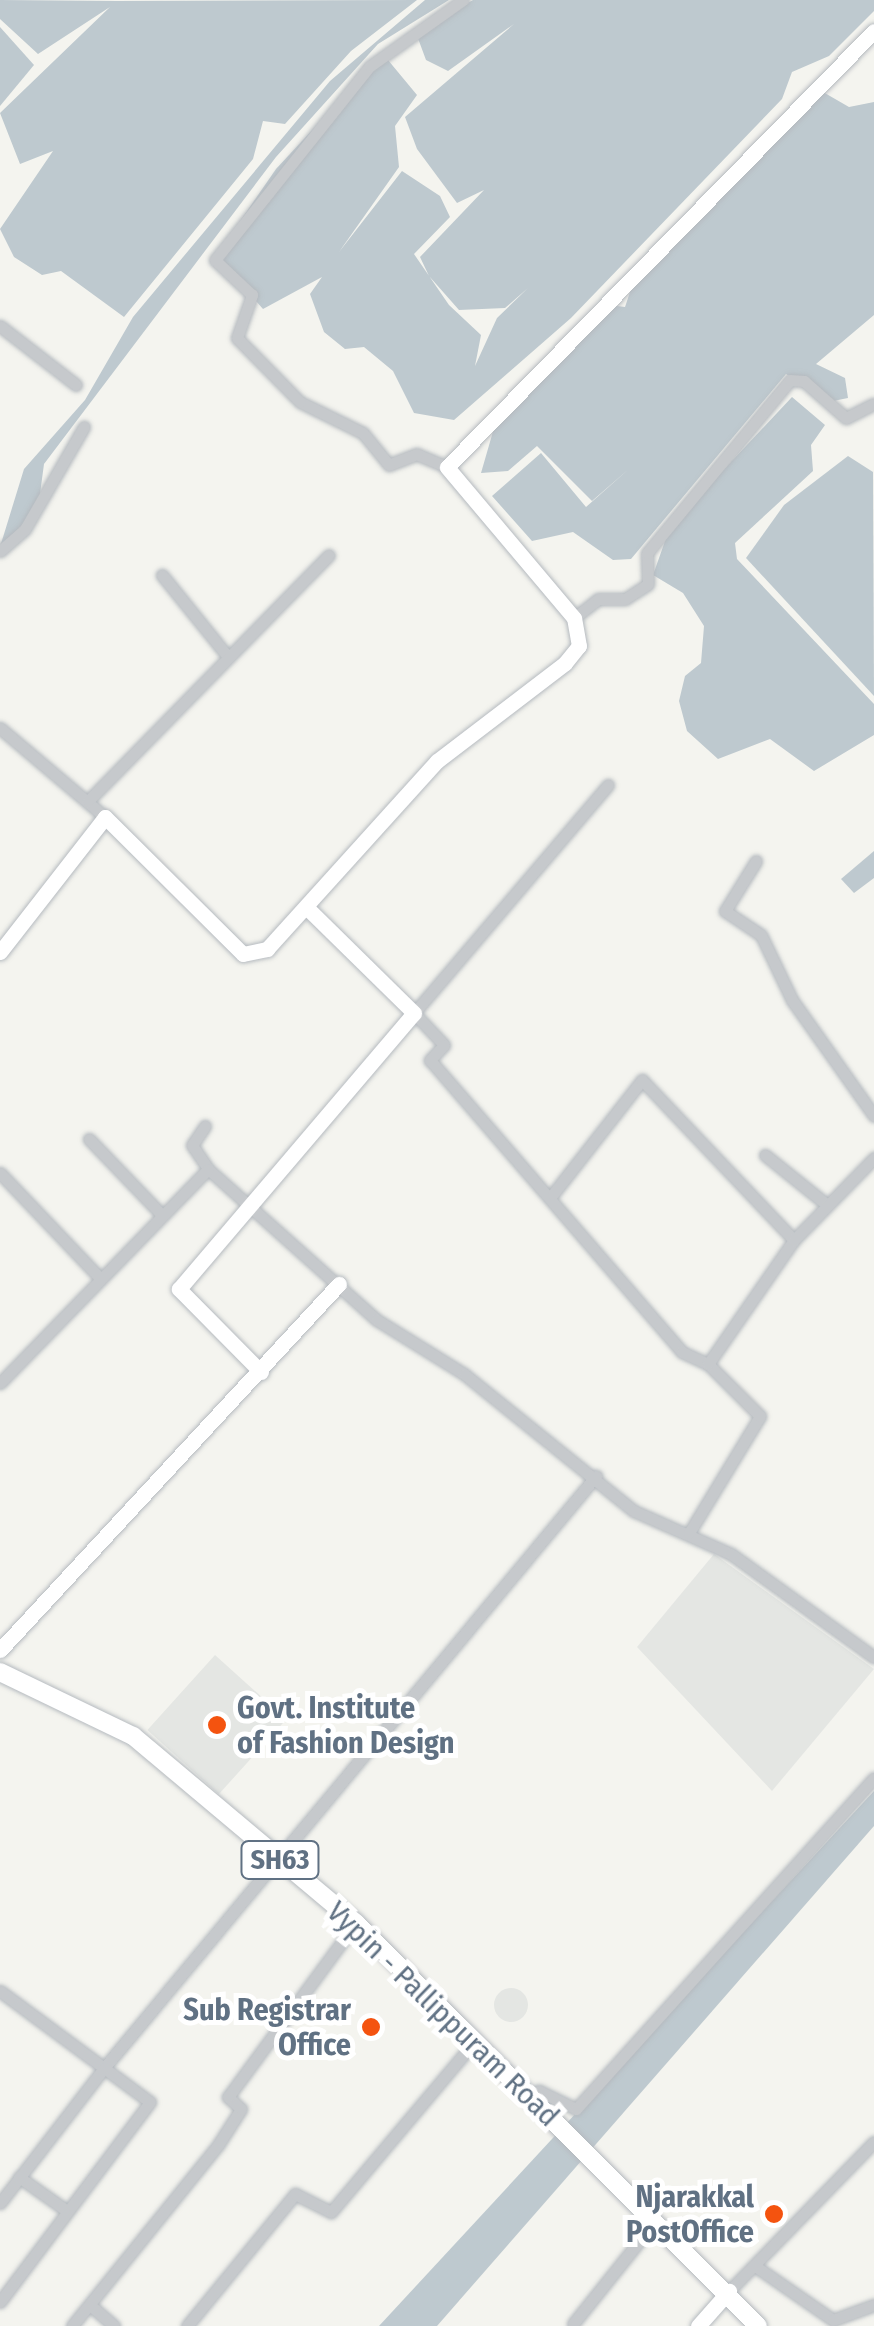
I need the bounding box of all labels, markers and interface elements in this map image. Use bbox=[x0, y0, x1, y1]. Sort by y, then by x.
place label: Govt. Institute of Fashion Design bbox=[237, 1690, 455, 1760]
marker: Govt. Institute of Fashion Design bbox=[206, 1714, 228, 1736]
road number: SH63 bbox=[240, 1837, 320, 1883]
street label: Vypin - Pallippuram Road bbox=[319, 1894, 567, 2134]
place label: Sub Registrar Office bbox=[183, 1992, 351, 2062]
marker: Sub Registrar Office bbox=[360, 2016, 382, 2038]
place label: Njarakkal PostOffice bbox=[626, 2179, 754, 2250]
marker: Njarakkal PostOffice bbox=[763, 2203, 785, 2225]

